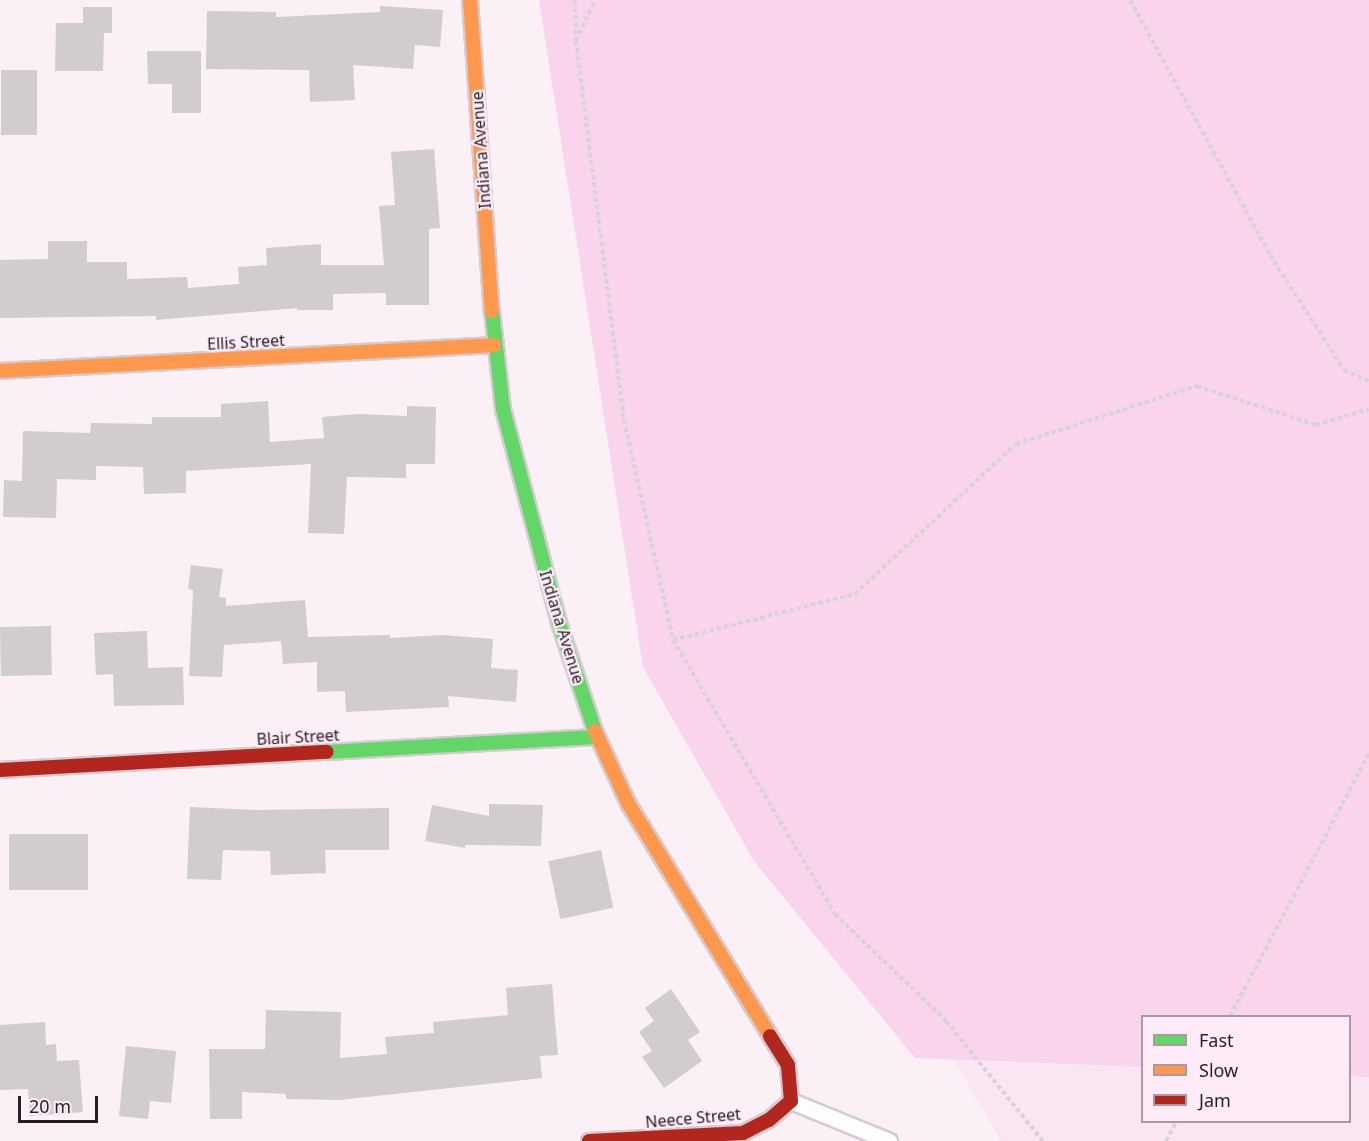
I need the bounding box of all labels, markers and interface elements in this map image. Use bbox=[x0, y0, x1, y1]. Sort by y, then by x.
street label: Indiana Avenue bbox=[467, 91, 495, 209]
street label: Ellis Street bbox=[207, 330, 285, 354]
street label: Indiana Avenue bbox=[536, 568, 588, 686]
street label: Blair Street bbox=[256, 725, 340, 749]
legend bbox=[1141, 1015, 1351, 1123]
text: Fast bbox=[1199, 1028, 1234, 1052]
text: Slow bbox=[1199, 1058, 1238, 1082]
scale bar bbox=[21, 1084, 100, 1122]
text: Jam bbox=[1199, 1088, 1231, 1112]
text: 20 m bbox=[29, 1094, 71, 1118]
street label: Neece Street bbox=[644, 1104, 742, 1132]

